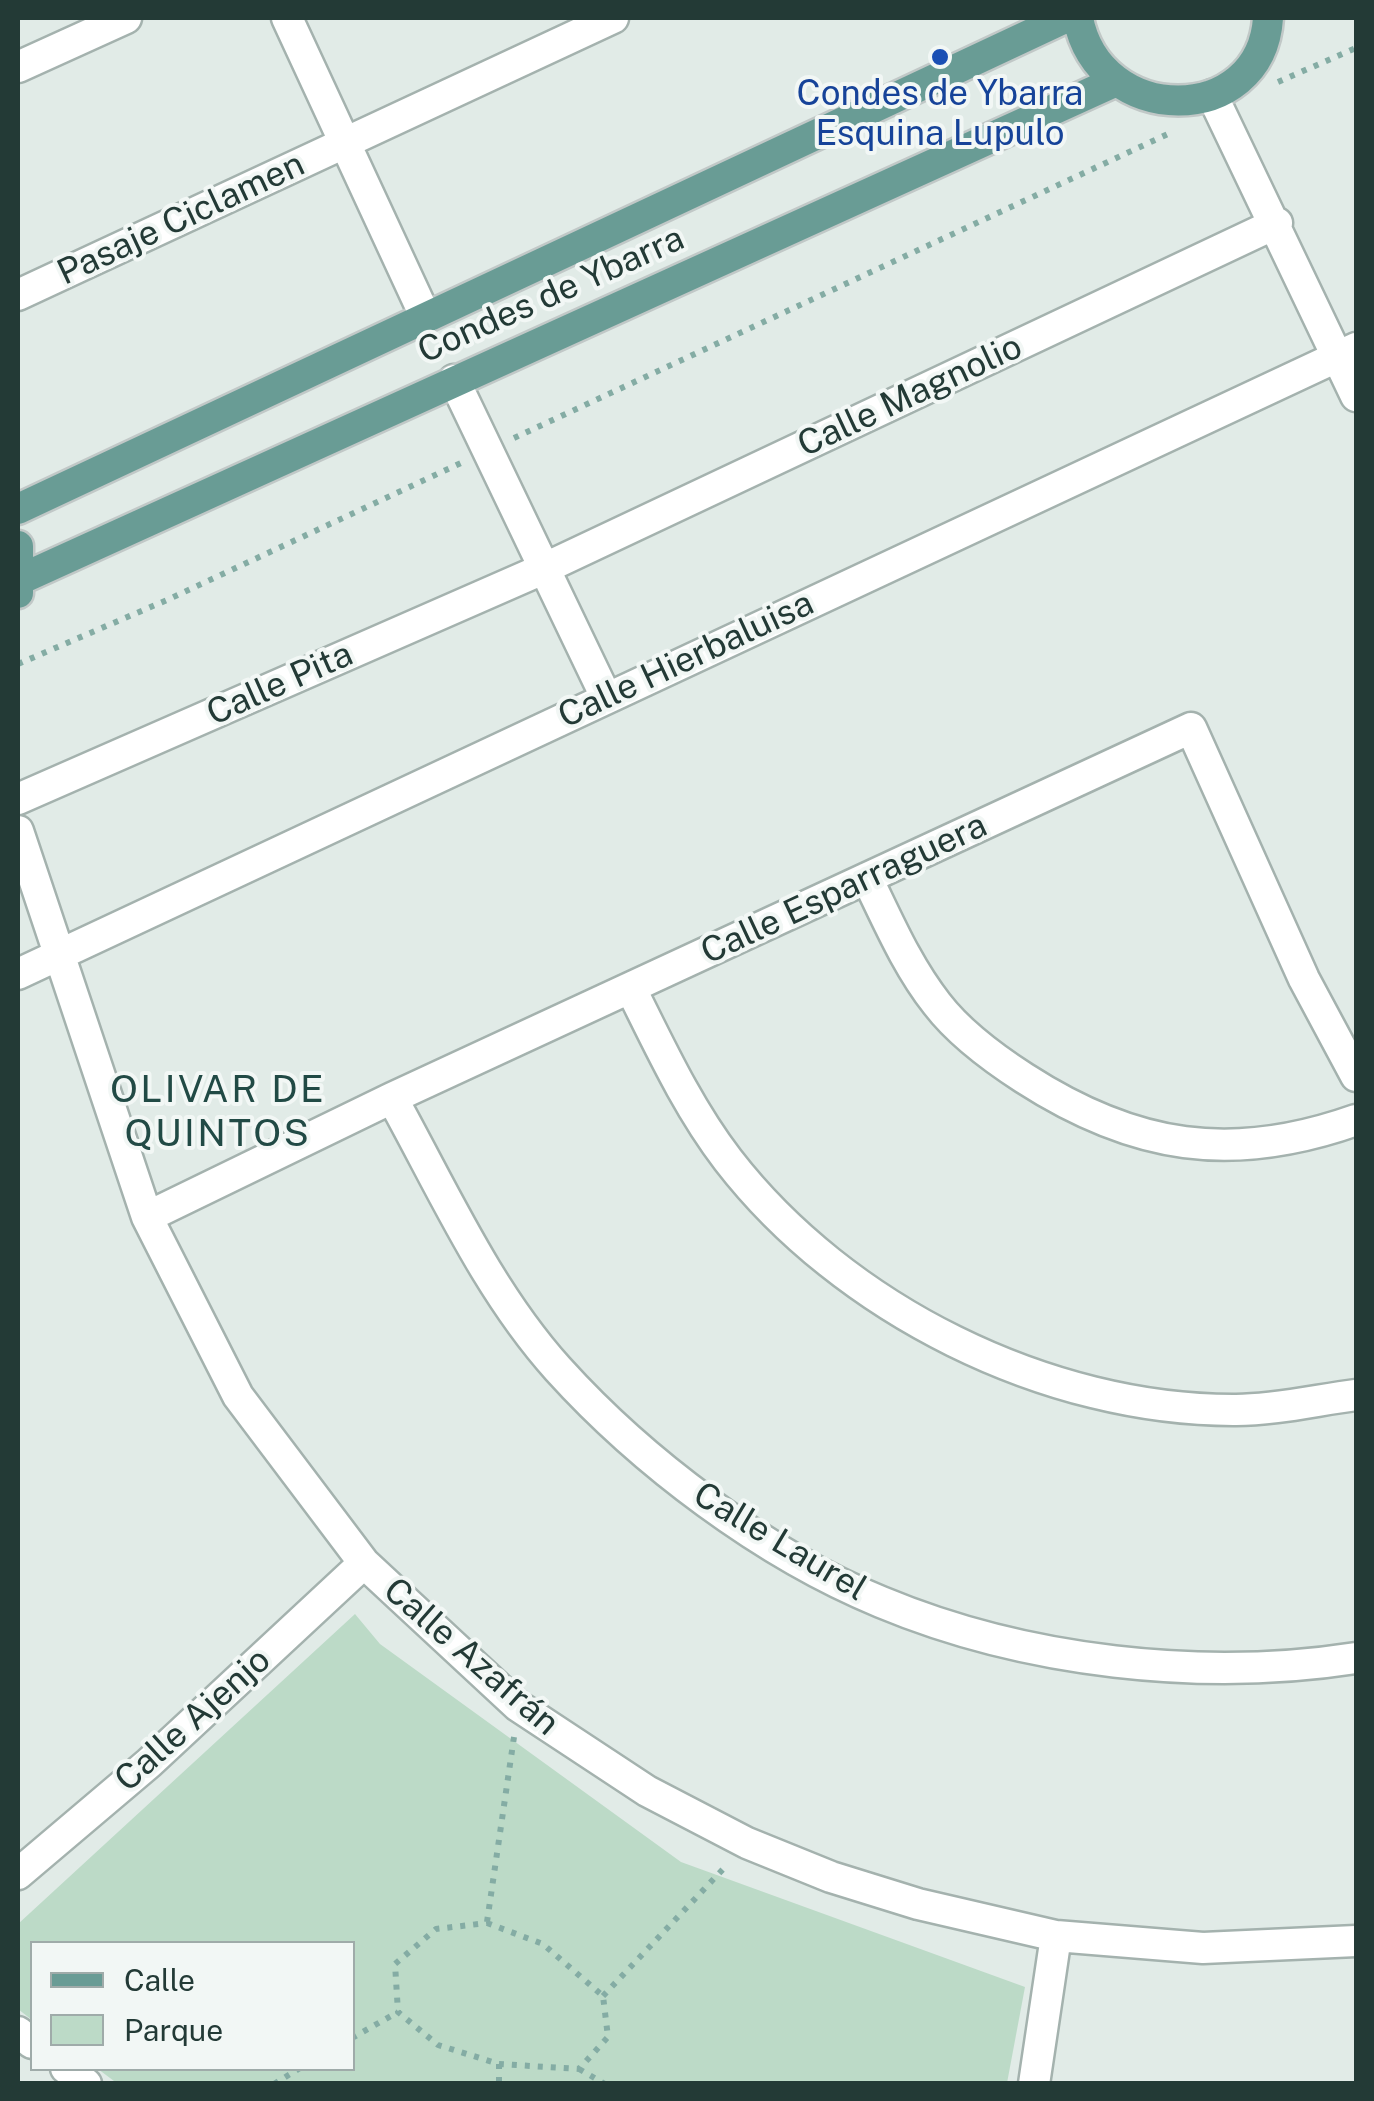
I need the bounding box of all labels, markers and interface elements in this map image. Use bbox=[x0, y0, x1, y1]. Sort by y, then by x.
marker: Condes de Ybarra Esquina Lupulo bbox=[929, 46, 951, 68]
place label: Condes de Ybarra Esquina Lupulo bbox=[797, 73, 1083, 155]
street label: Pasaje Ciclamen bbox=[51, 143, 311, 295]
street label: Condes de Ybarra bbox=[411, 217, 691, 373]
street label: Calle Magnolio bbox=[791, 326, 1029, 466]
street label: Calle Hierbaluisa bbox=[552, 582, 820, 738]
street label: Calle Pita bbox=[201, 633, 359, 735]
street label: Calle Esparraguera bbox=[695, 804, 993, 974]
district label: OLIVAR DE QUINTOS bbox=[110, 1067, 326, 1156]
street label: Calle Laurel bbox=[686, 1474, 874, 1610]
street label: Calle Azafrán bbox=[375, 1569, 567, 1745]
street label: Calle Ajenjo bbox=[107, 1639, 279, 1801]
legend bbox=[30, 1941, 355, 2071]
text: Calle bbox=[124, 1962, 195, 1998]
text: Parque bbox=[124, 2012, 223, 2048]

